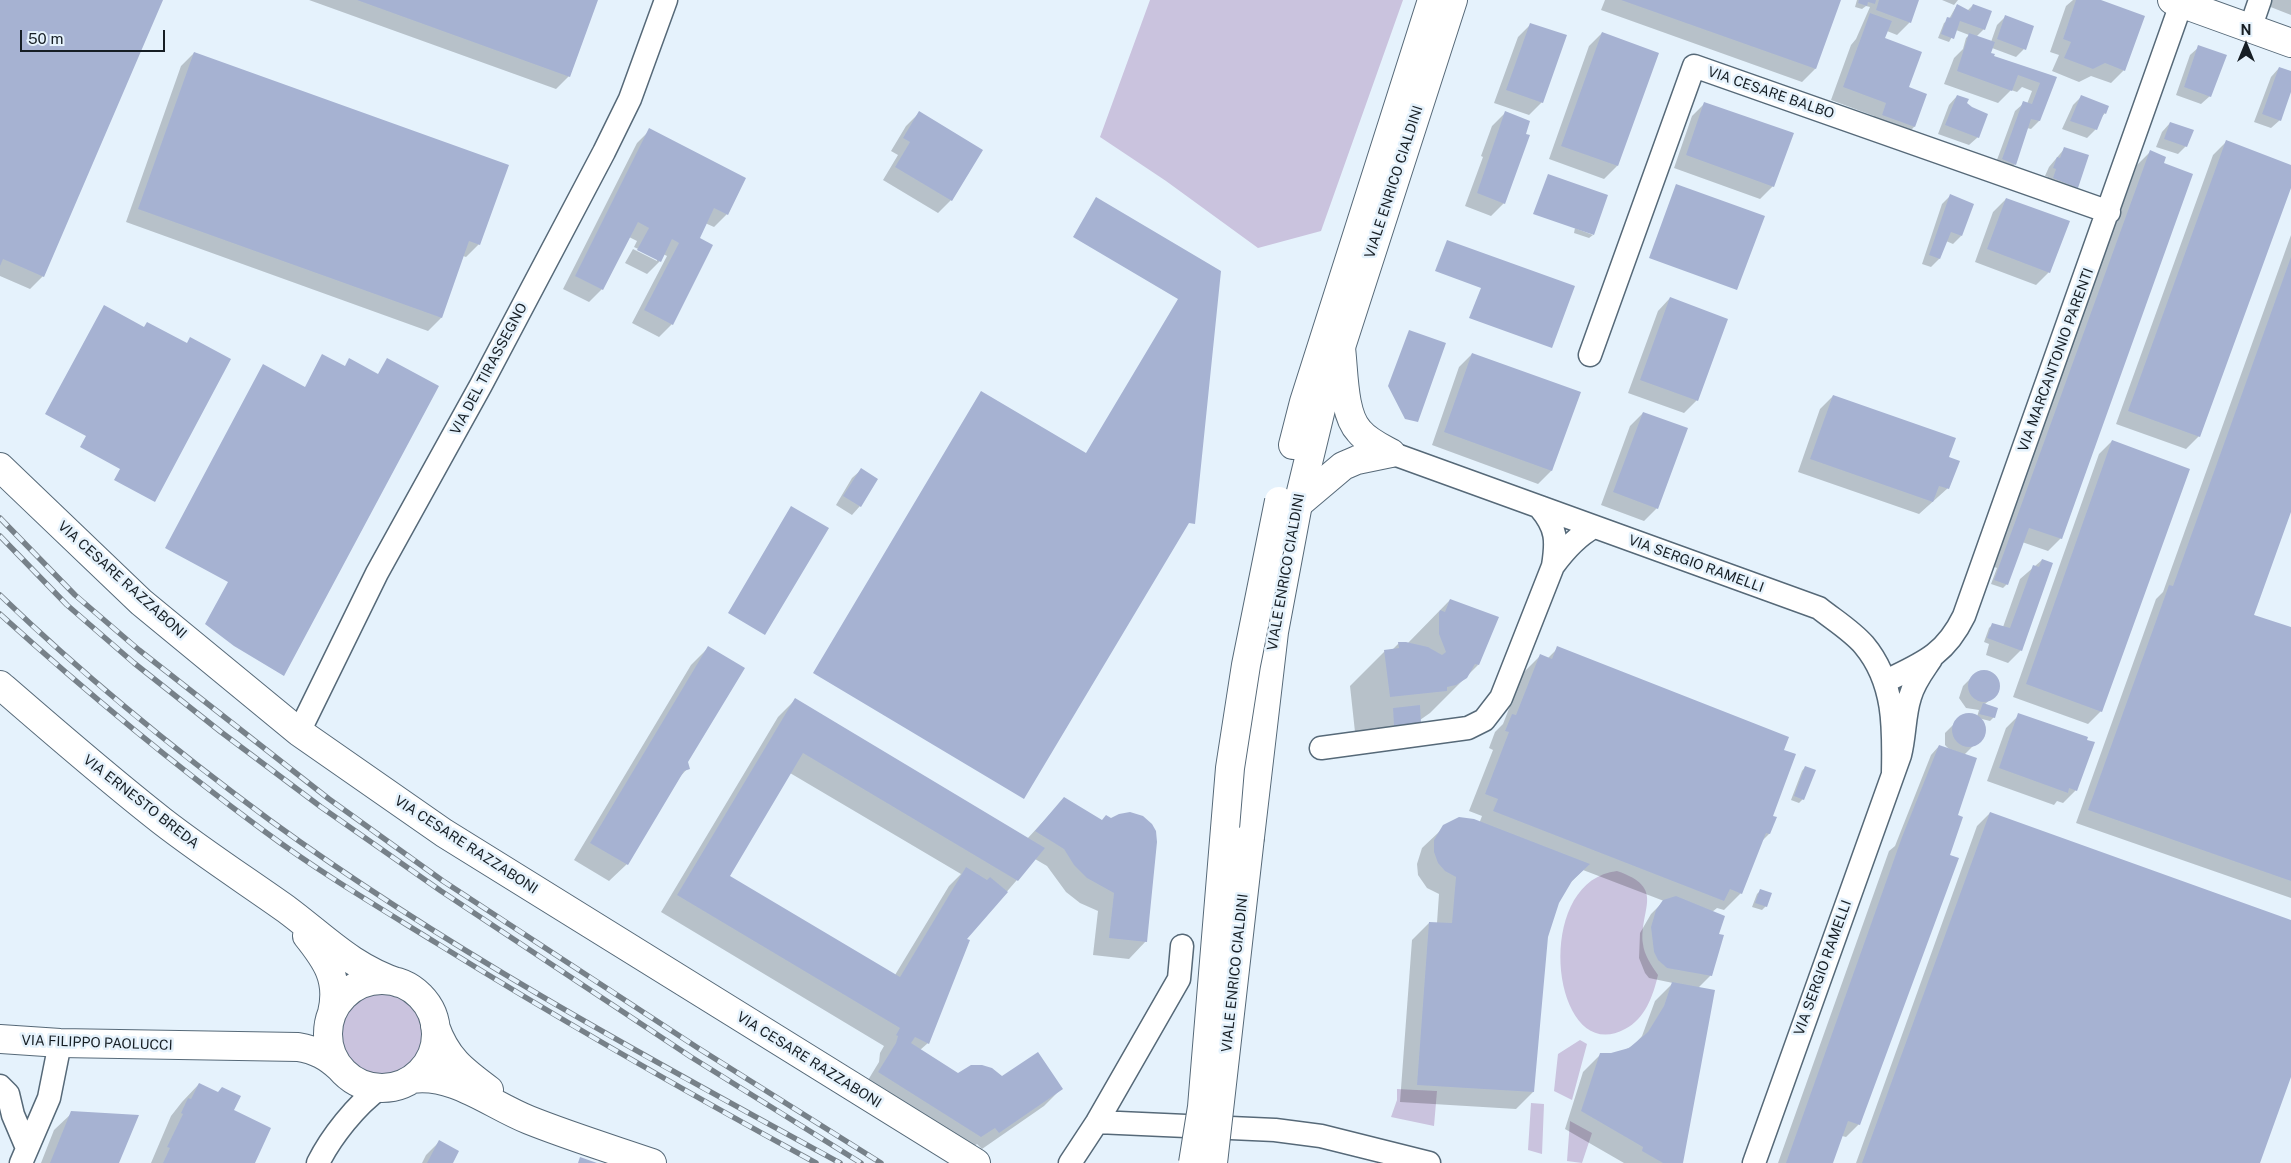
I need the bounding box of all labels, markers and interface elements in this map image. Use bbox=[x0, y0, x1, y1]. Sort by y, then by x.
scale bar bbox=[22, 20, 168, 52]
north arrow bbox=[2221, 20, 2271, 70]
text: N bbox=[2241, 22, 2251, 38]
text: 50 m bbox=[28, 30, 63, 47]
street label: VIA CESARE BALBO bbox=[1706, 63, 1836, 123]
street label: VIALE ENRICO CIALDINI bbox=[1361, 104, 1427, 260]
street label: VIA MARCANTONIO PARENTI bbox=[2015, 266, 2097, 454]
street label: VIA DEL TIRASSEGNO bbox=[447, 300, 531, 438]
street label: VIALE ENRICO CIALDINI bbox=[1264, 492, 1308, 652]
street label: VIA CESARE RAZZABONI bbox=[54, 518, 190, 642]
street label: VIA SERGIO RAMELLI bbox=[1626, 532, 1766, 596]
street label: VIA ERNESTO BREDA bbox=[80, 752, 202, 852]
street label: VIA CESARE RAZZABONI bbox=[391, 792, 541, 898]
street label: VIALE ENRICO CIALDINI bbox=[1218, 893, 1252, 1053]
street label: VIA SERGIO RAMELLI bbox=[1791, 898, 1855, 1038]
street label: VIA CESARE RAZZABONI bbox=[734, 1009, 884, 1111]
street label: VIA FILIPPO PAOLUCCI bbox=[21, 1032, 173, 1054]

